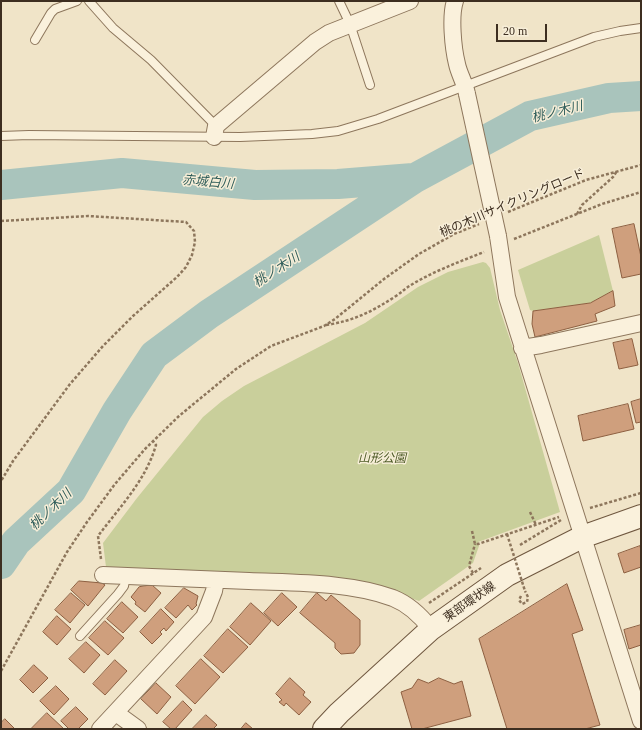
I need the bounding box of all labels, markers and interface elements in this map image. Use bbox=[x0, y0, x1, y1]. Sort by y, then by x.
scale bar bbox=[498, 16, 549, 42]
text: 20 m bbox=[503, 24, 527, 38]
water label: 桃ノ木川 bbox=[530, 97, 584, 125]
street label: 桃の木川サイクリングロード bbox=[437, 165, 587, 239]
water label: 赤城白川 bbox=[181, 171, 235, 191]
water label: 桃ノ木川 bbox=[250, 248, 302, 290]
park label: 山形公園 bbox=[358, 450, 406, 464]
water label: 桃ノ木川 bbox=[26, 485, 74, 533]
street label: 東部環状線 bbox=[440, 578, 498, 624]

